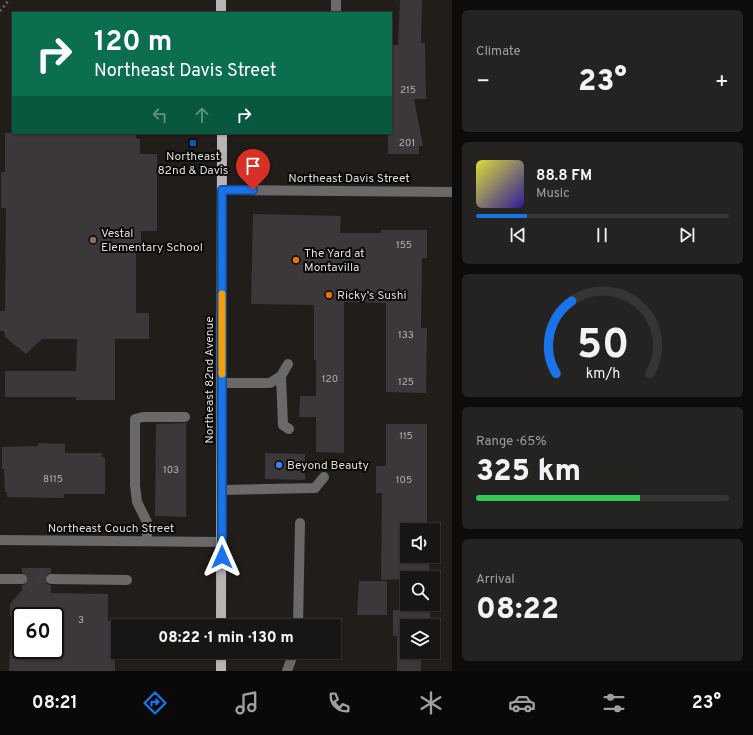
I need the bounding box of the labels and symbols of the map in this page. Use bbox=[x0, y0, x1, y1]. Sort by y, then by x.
house number: 215 bbox=[400, 84, 416, 97]
house number: 201 bbox=[399, 137, 415, 150]
marker: Northeast 82nd & Davis bbox=[188, 138, 198, 148]
place label: Northeast 82nd & Davis bbox=[158, 149, 228, 179]
pin bbox=[236, 149, 270, 190]
street label: Northeast Davis Street bbox=[288, 171, 410, 187]
place label: Vestal Elementary School bbox=[101, 226, 203, 256]
marker: Vestal Elementary School bbox=[88, 235, 98, 245]
house number: 155 bbox=[396, 239, 412, 252]
place label: The Yard at Montavilla bbox=[304, 246, 365, 276]
marker: The Yard at Montavilla bbox=[291, 255, 301, 265]
place label: Ricky’s Sushi bbox=[337, 288, 407, 304]
marker: Ricky’s Sushi bbox=[324, 290, 334, 300]
street label: Northeast 82nd Avenue bbox=[202, 316, 218, 444]
house number: 133 bbox=[398, 329, 414, 342]
house number: 120 bbox=[322, 373, 338, 386]
house number: 125 bbox=[398, 376, 414, 389]
house number: 115 bbox=[399, 430, 413, 443]
place label: Beyond Beauty bbox=[287, 458, 369, 474]
marker: Beyond Beauty bbox=[274, 460, 284, 470]
house number: 103 bbox=[163, 464, 179, 477]
house number: 8115 bbox=[43, 473, 63, 486]
house number: 105 bbox=[396, 474, 412, 487]
street label: Northeast Couch Street bbox=[48, 521, 174, 537]
position arrow bbox=[201, 536, 243, 578]
speed limit sign: 60 bbox=[12, 607, 64, 659]
house number: 3 bbox=[78, 614, 84, 627]

